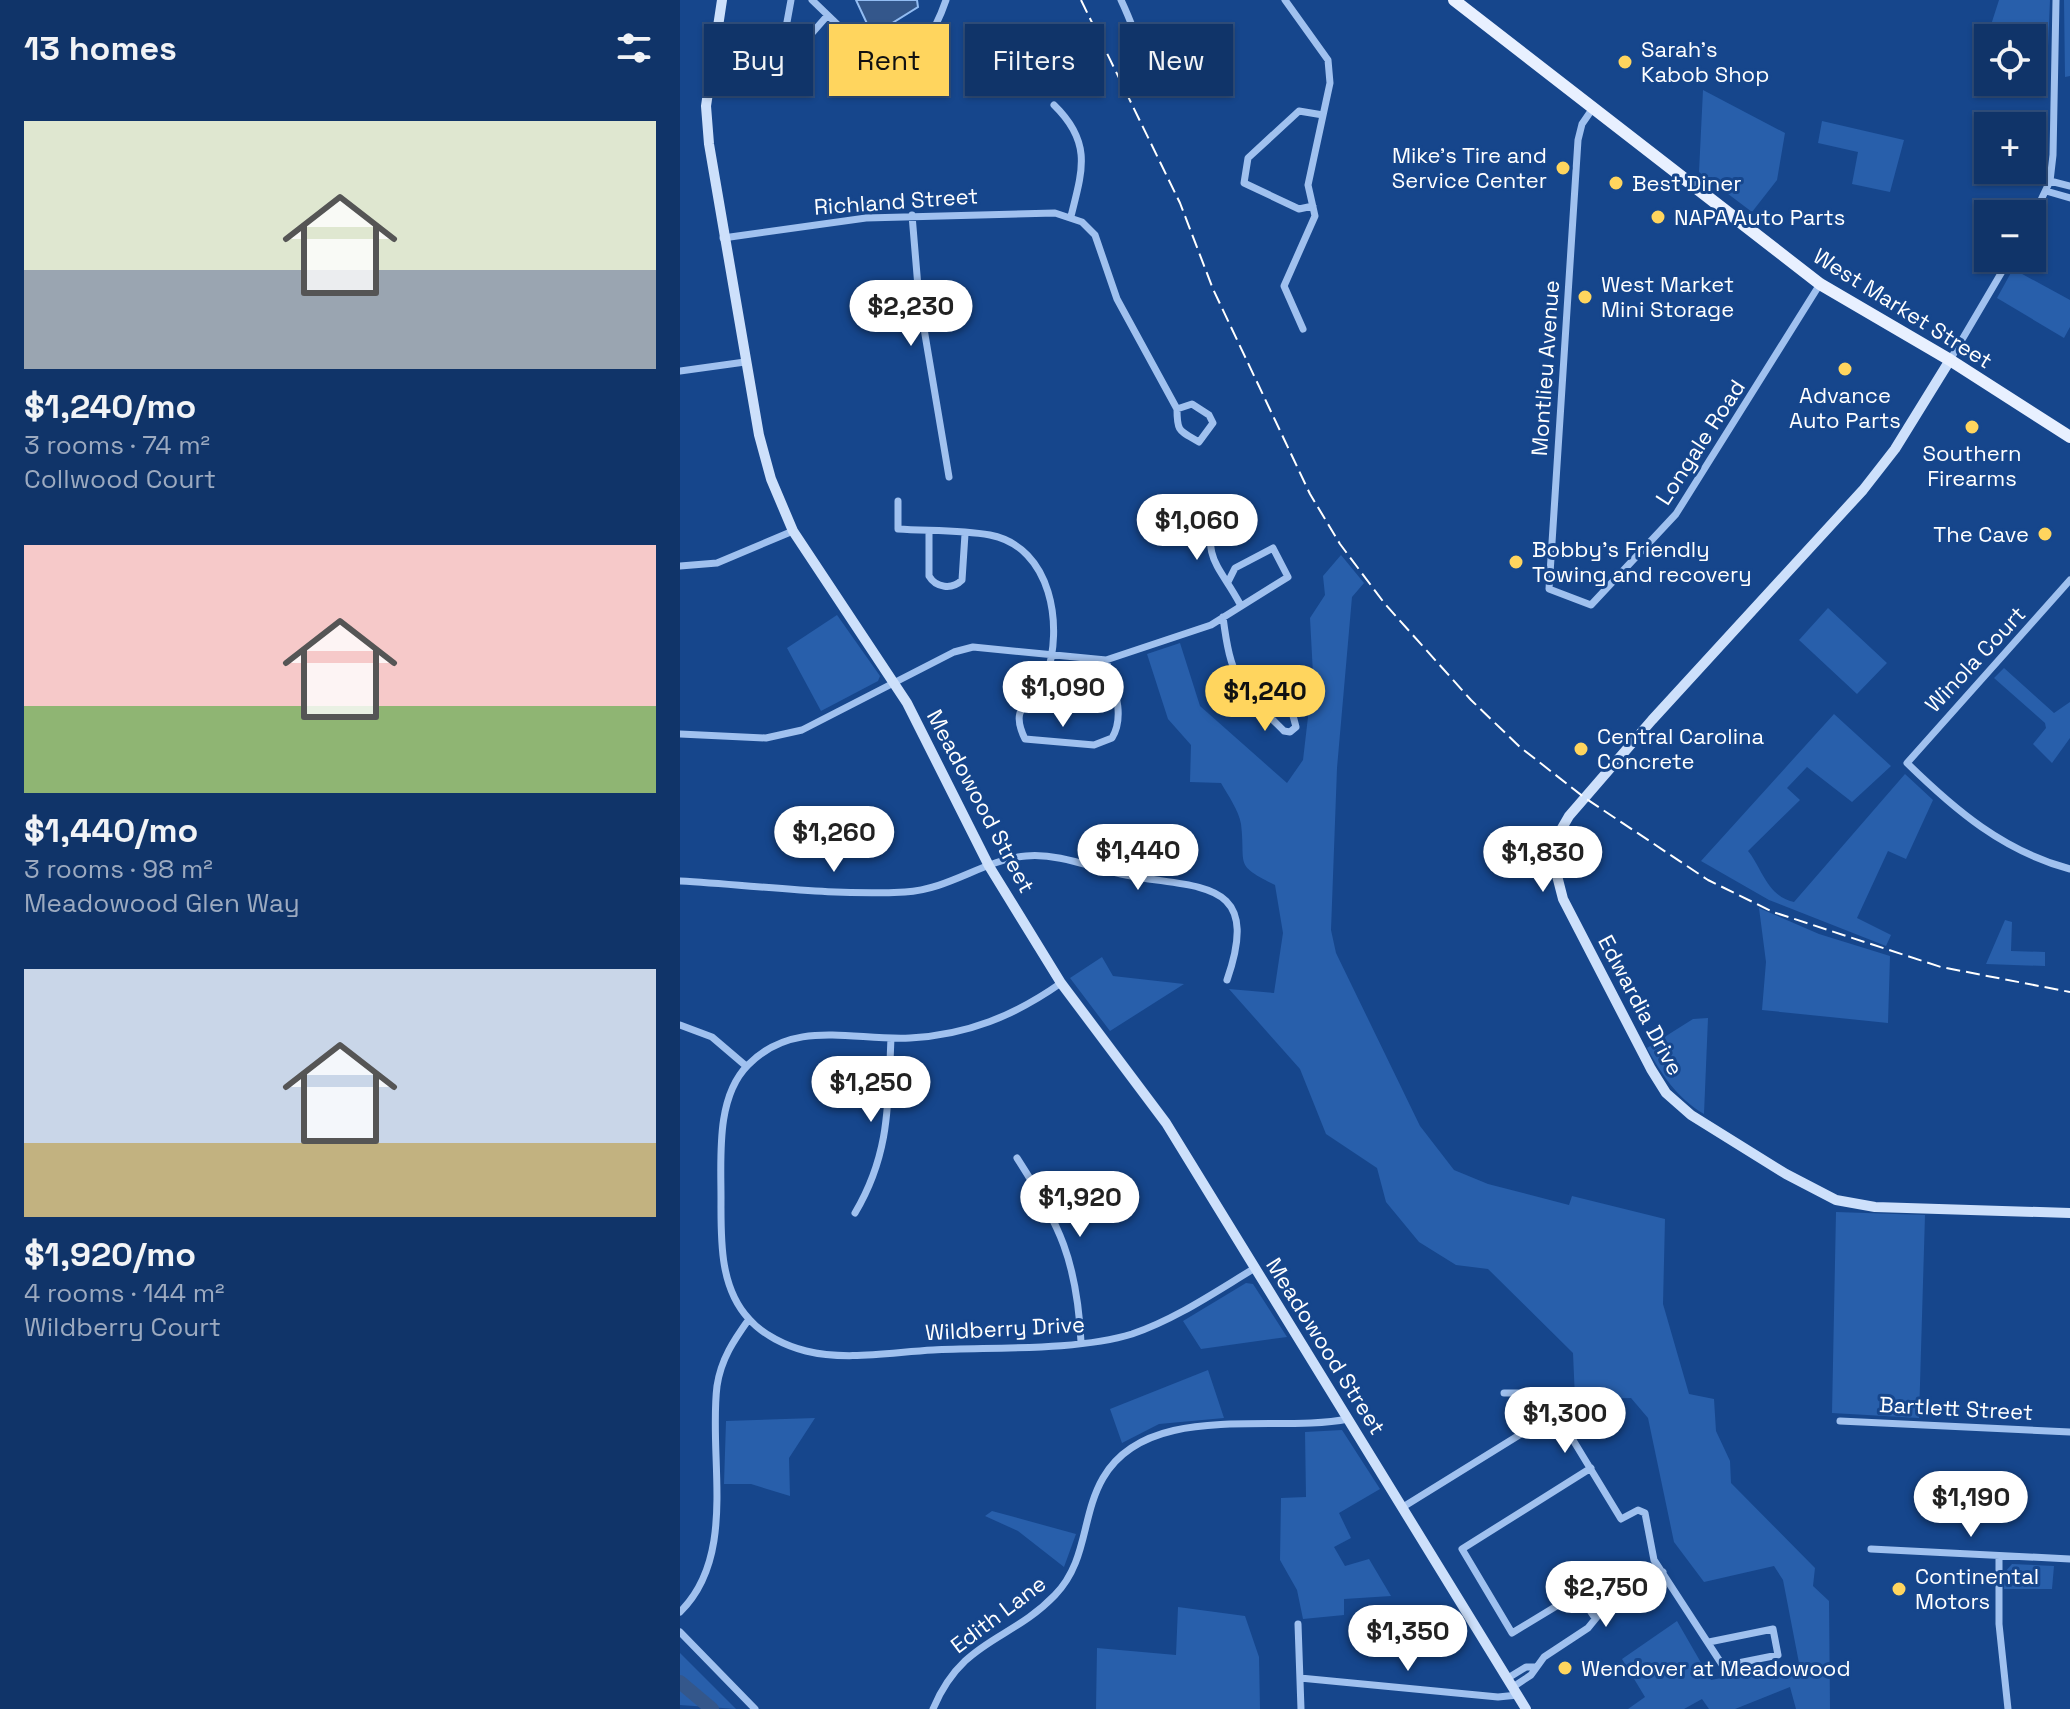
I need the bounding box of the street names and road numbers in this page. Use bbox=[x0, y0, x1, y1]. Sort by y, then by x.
street label: Richland Street bbox=[813, 181, 979, 221]
street label: West Market Street bbox=[1808, 242, 1998, 374]
street label: Montlieu Avenue bbox=[1525, 279, 1565, 457]
street label: Longale Road bbox=[1649, 374, 1751, 510]
street label: Winola Court bbox=[1919, 600, 2031, 718]
street label: Meadowood Street bbox=[921, 705, 1041, 897]
street label: Edwardia Drive bbox=[1592, 930, 1690, 1080]
street label: Meadowood Street bbox=[1260, 1252, 1392, 1440]
street label: Wildberry Drive bbox=[924, 1310, 1086, 1346]
street label: Bartlett Street bbox=[1878, 1390, 2034, 1426]
street label: Edith Lane bbox=[945, 1569, 1051, 1659]

